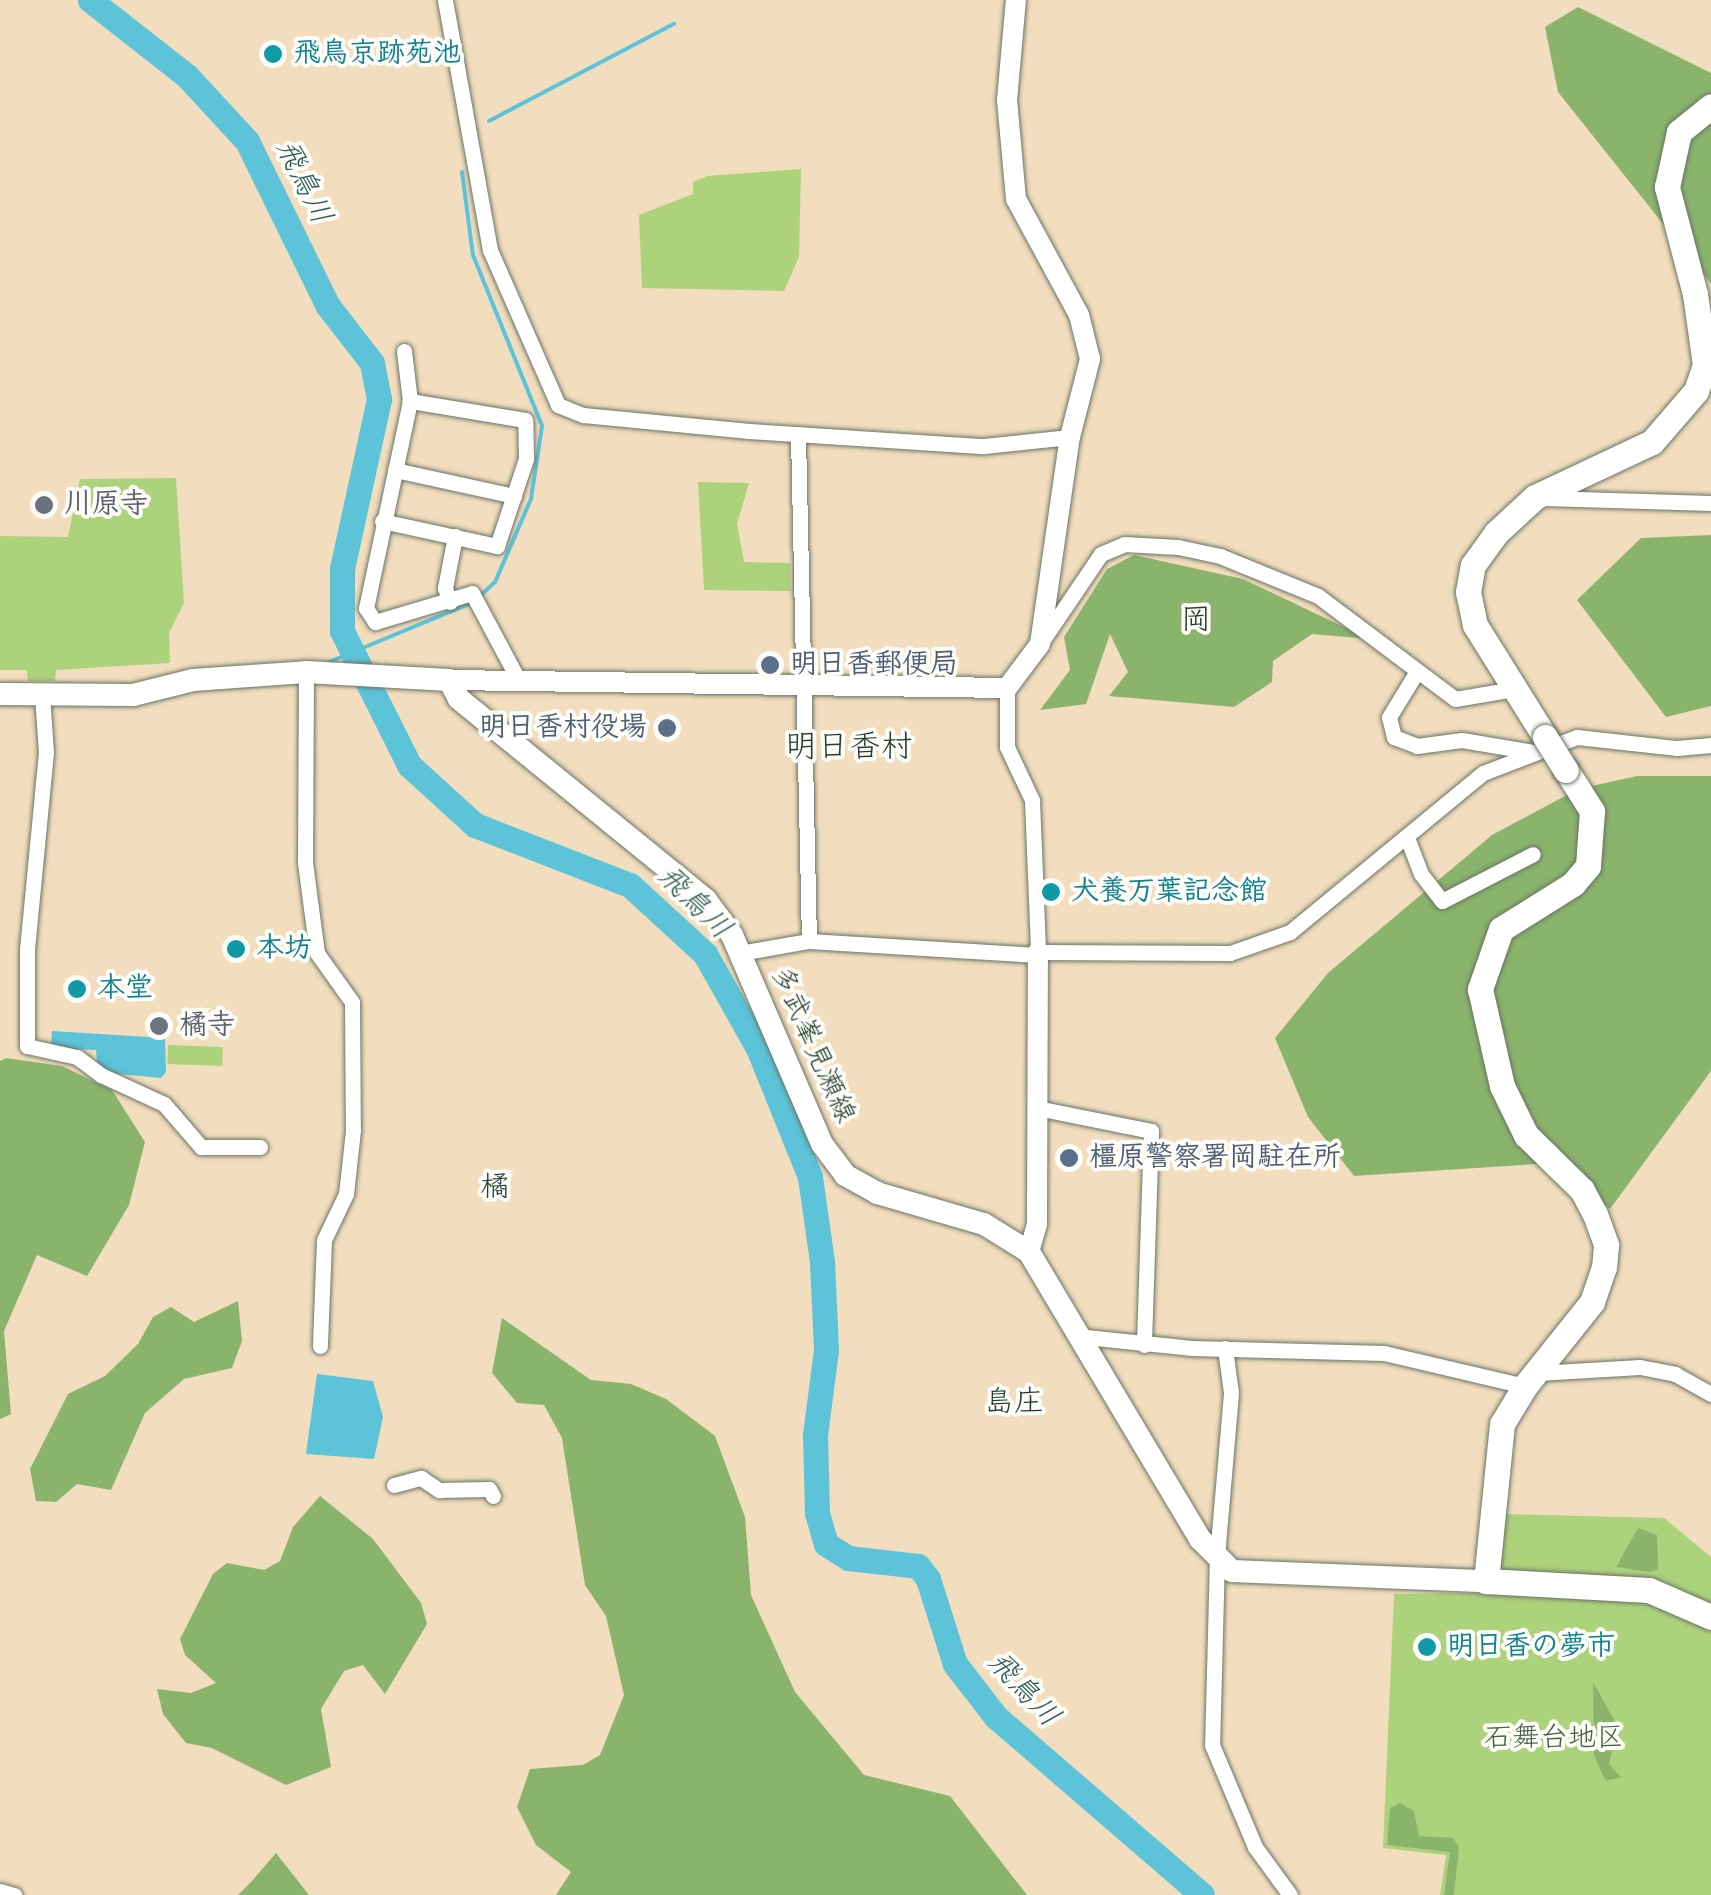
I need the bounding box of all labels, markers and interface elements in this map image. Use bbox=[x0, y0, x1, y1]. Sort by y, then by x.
place label: 飛鳥京跡苑池 bbox=[293, 37, 461, 71]
marker: 飛鳥京跡苑池 bbox=[262, 43, 284, 65]
water label: 飛鳥川 bbox=[267, 134, 339, 230]
place label: 川原寺 bbox=[64, 488, 148, 522]
marker: 川原寺 bbox=[33, 494, 55, 516]
district label: 岡 bbox=[1181, 603, 1211, 639]
place label: 明日香郵便局 bbox=[790, 648, 958, 682]
marker: 明日香郵便局 bbox=[759, 654, 781, 676]
place label: 明日香村役場 bbox=[479, 711, 647, 745]
marker: 明日香村役場 bbox=[656, 717, 678, 739]
district label: 明日香村 bbox=[785, 729, 913, 767]
water label: 飛鳥川 bbox=[649, 858, 739, 948]
place label: 犬養万葉記念館 bbox=[1071, 875, 1267, 909]
marker: 犬養万葉記念館 bbox=[1040, 881, 1062, 903]
place label: 本坊 bbox=[256, 932, 312, 966]
marker: 本坊 bbox=[225, 938, 247, 960]
street label: 多武峯見瀬線 bbox=[762, 961, 862, 1129]
place label: 本堂 bbox=[97, 972, 153, 1006]
marker: 本堂 bbox=[66, 978, 88, 1000]
place label: 橘寺 bbox=[179, 1009, 235, 1043]
marker: 橘寺 bbox=[148, 1015, 170, 1037]
place label: 橿原警察署岡駐在所 bbox=[1089, 1141, 1341, 1175]
marker: 橿原警察署岡駐在所 bbox=[1058, 1147, 1080, 1169]
district label: 橘 bbox=[480, 1170, 510, 1206]
district label: 島庄 bbox=[984, 1385, 1044, 1421]
place label: 明日香の夢市 bbox=[1447, 1630, 1615, 1664]
marker: 明日香の夢市 bbox=[1416, 1636, 1438, 1658]
water label: 飛鳥川 bbox=[979, 1645, 1067, 1735]
park label: 石舞台地区 bbox=[1484, 1722, 1624, 1756]

